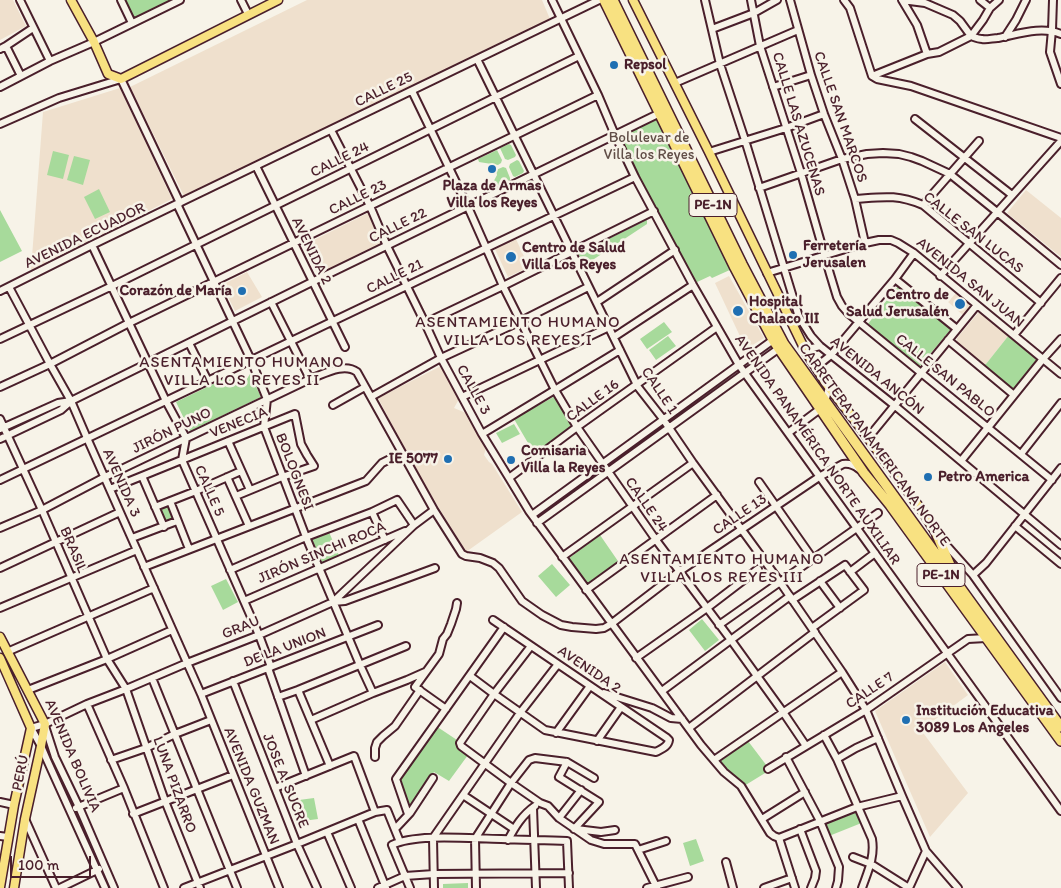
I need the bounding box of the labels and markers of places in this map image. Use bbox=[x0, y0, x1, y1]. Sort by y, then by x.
place label: Repsol bbox=[624, 56, 667, 74]
marker: Repsol bbox=[608, 59, 620, 71]
marker: Plaza de Armas Villa los Reyes bbox=[486, 163, 498, 175]
place label: Plaza de Armas Villa los Reyes bbox=[442, 177, 542, 212]
place label: Ferretería Jerusalen bbox=[803, 237, 867, 272]
place label: Centro de Salud Villa Los Reyes bbox=[522, 239, 625, 274]
marker: Ferretería Jerusalen bbox=[787, 249, 799, 261]
marker: Centro de Salud Villa Los Reyes bbox=[504, 250, 518, 264]
place label: Corazón de María bbox=[119, 282, 232, 300]
marker: Corazón de María bbox=[236, 285, 248, 297]
place label: Centro de Salud Jerusalén bbox=[846, 286, 949, 321]
place label: Hospital Chalaco III bbox=[749, 293, 819, 328]
marker: Centro de Salud Jerusalén bbox=[953, 297, 967, 311]
marker: Hospital Chalaco III bbox=[731, 304, 745, 318]
place label: Comisaria Villa la Reyes bbox=[521, 442, 605, 477]
place label: IE 5077 bbox=[389, 450, 438, 468]
marker: IE 5077 bbox=[442, 453, 454, 465]
marker: Comisaria Villa la Reyes bbox=[505, 454, 517, 466]
place label: Petro America bbox=[938, 468, 1029, 486]
marker: Petro America bbox=[922, 471, 934, 483]
place label: Institución Educativa 3089 Los Angeles bbox=[916, 702, 1053, 737]
marker: Institución Educativa 3089 Los Angeles bbox=[900, 714, 912, 726]

